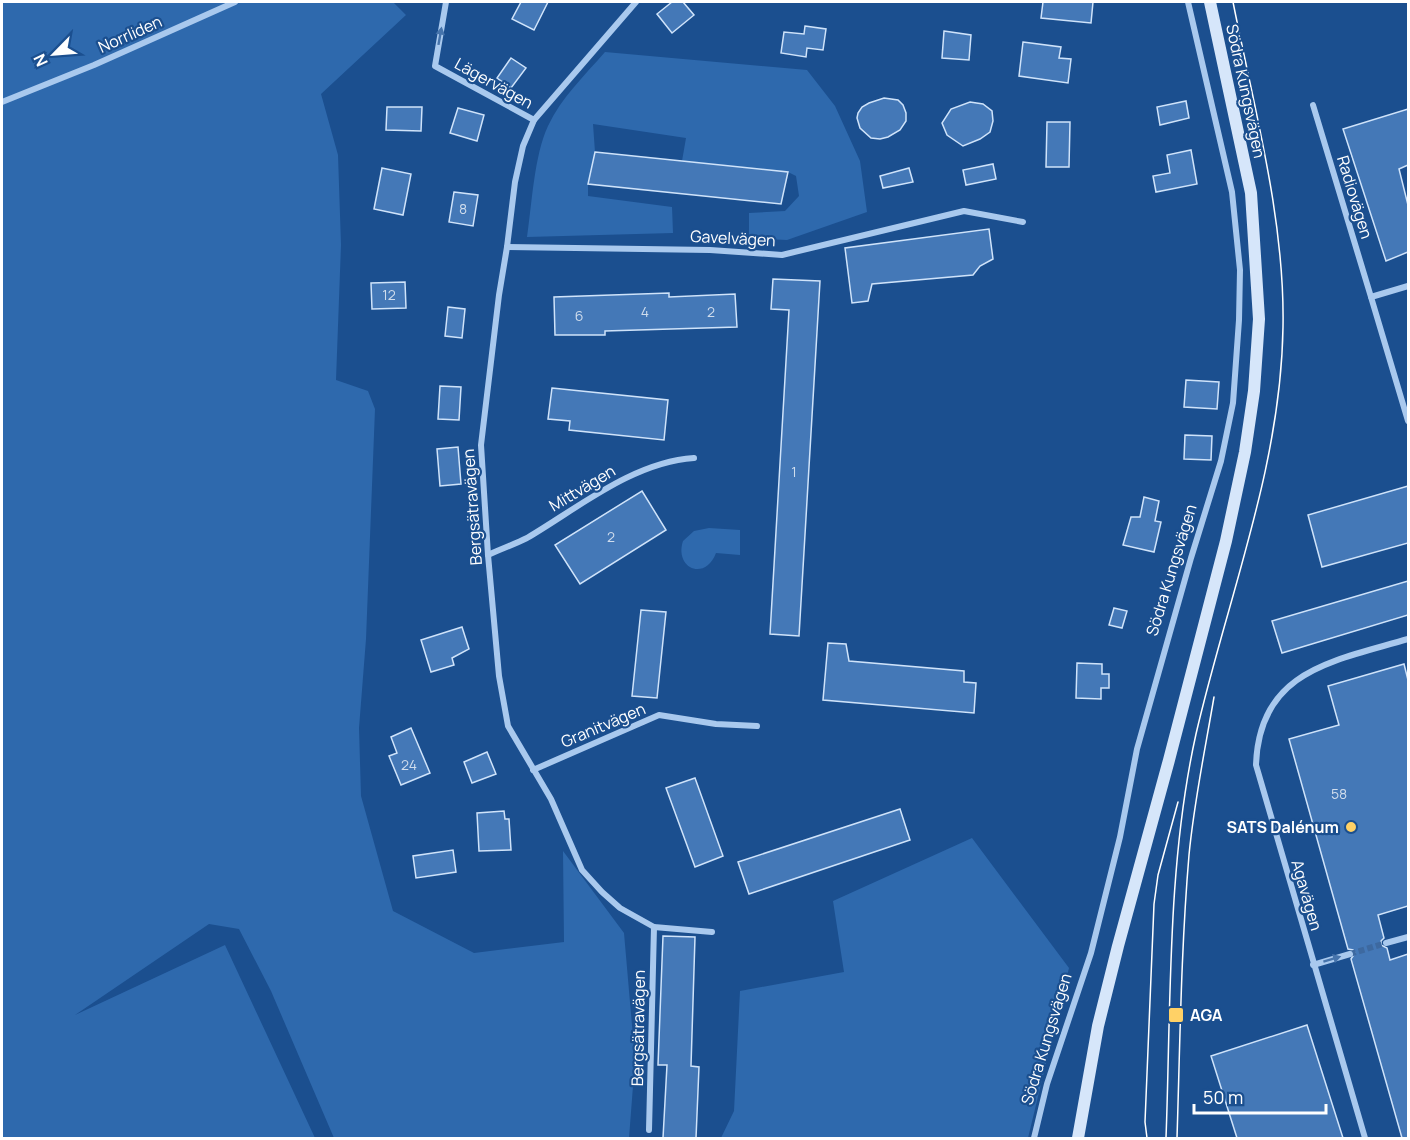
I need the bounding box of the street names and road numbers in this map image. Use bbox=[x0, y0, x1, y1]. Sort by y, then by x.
street label: Norrliden bbox=[95, 10, 165, 58]
street label: Södra Kungsvägen bbox=[1221, 22, 1271, 160]
street label: Lägervägen bbox=[451, 52, 537, 114]
street label: Radiovägen bbox=[1332, 153, 1378, 241]
street label: Gavelvägen bbox=[690, 225, 776, 251]
street label: Bergsätravägen bbox=[457, 448, 487, 566]
street label: Mittvägen bbox=[545, 460, 619, 516]
street label: Södra Kungsvägen bbox=[1141, 502, 1201, 638]
street label: Granitvägen bbox=[557, 697, 649, 753]
street label: Agavägen bbox=[1286, 857, 1328, 933]
street label: Bergsätravägen bbox=[626, 970, 650, 1086]
street label: Södra Kungsvägen bbox=[1016, 971, 1076, 1107]

